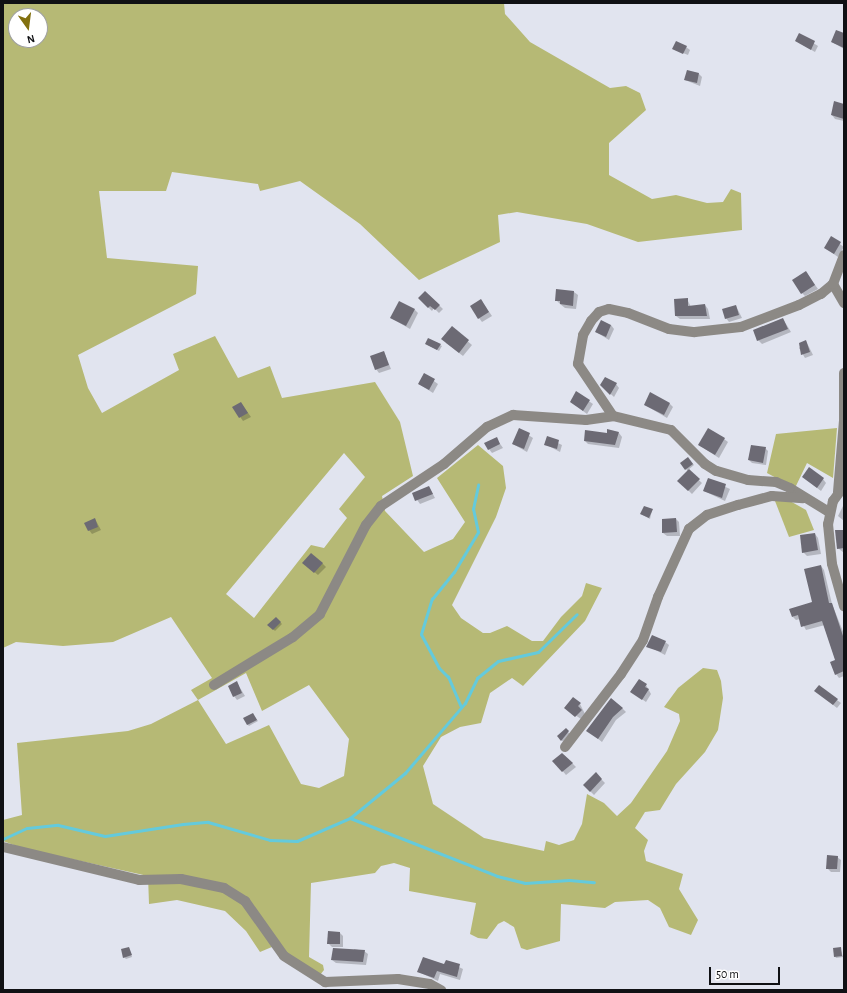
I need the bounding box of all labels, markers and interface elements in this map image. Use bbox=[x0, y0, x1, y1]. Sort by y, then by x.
north arrow bbox=[8, 8, 48, 48]
text: N bbox=[26, 33, 36, 45]
scale bar bbox=[711, 959, 782, 985]
text: 50 m bbox=[716, 968, 739, 980]

